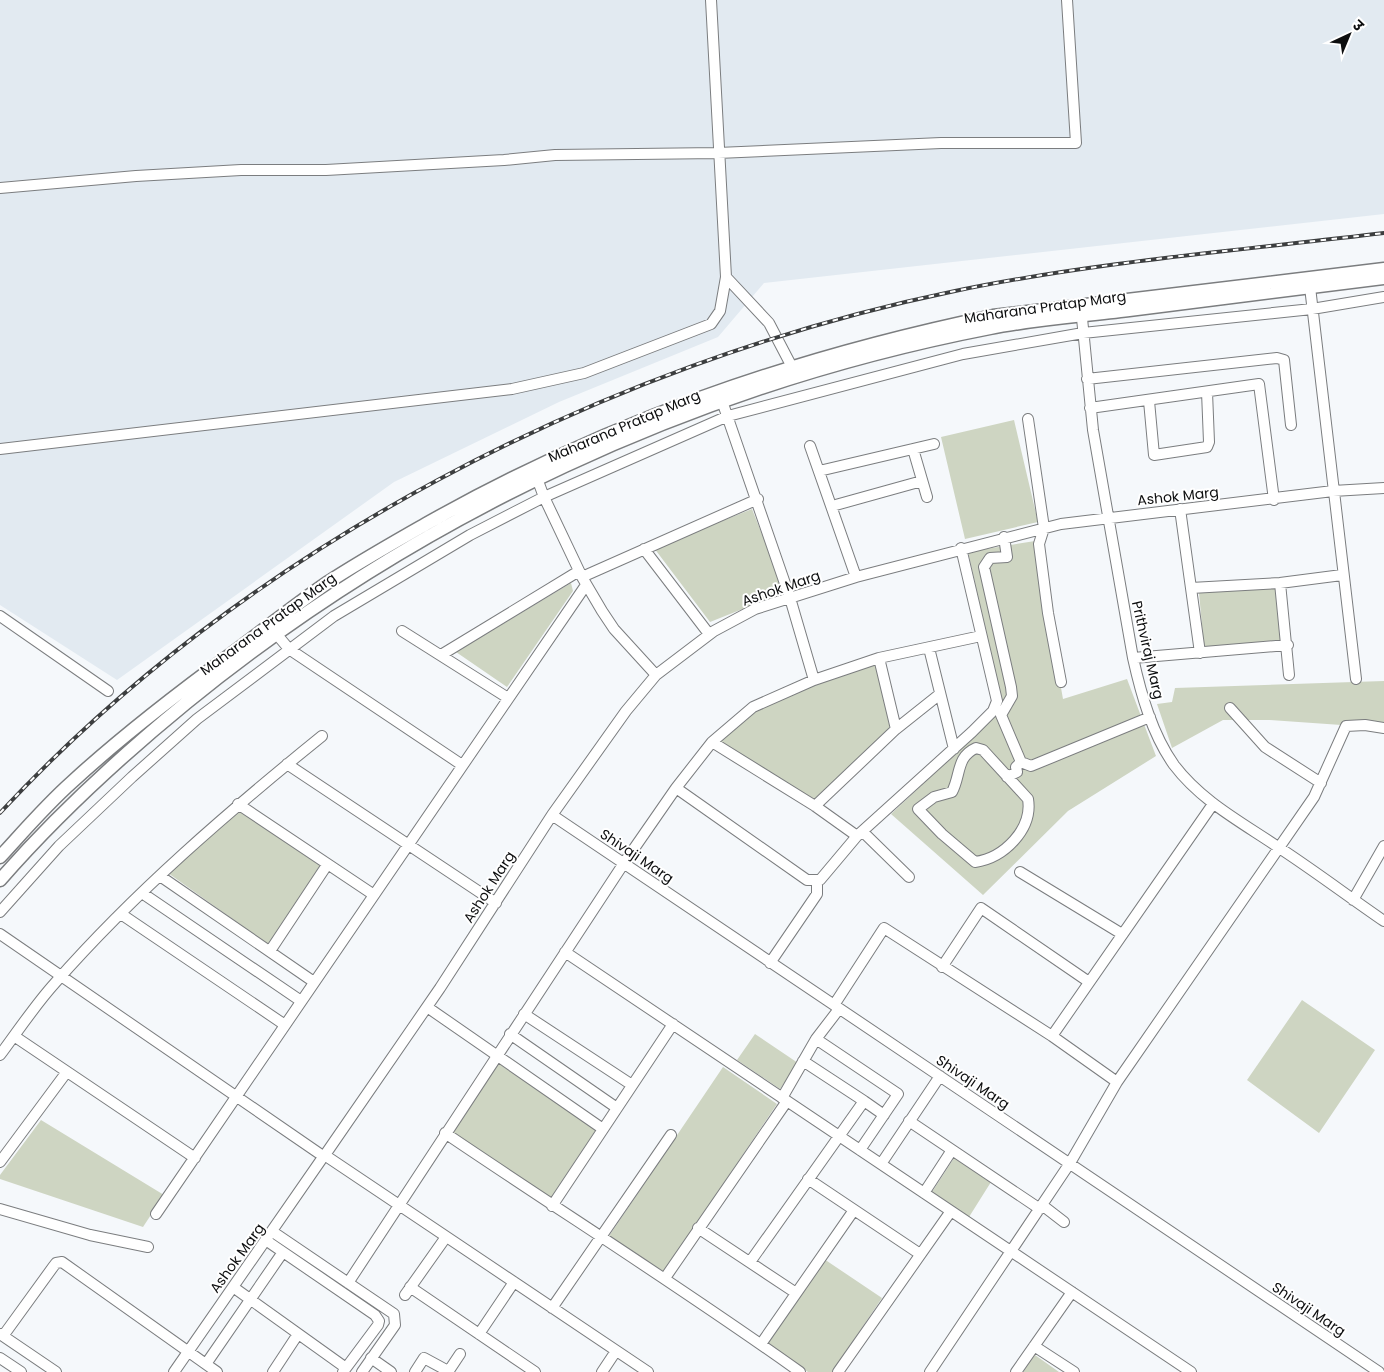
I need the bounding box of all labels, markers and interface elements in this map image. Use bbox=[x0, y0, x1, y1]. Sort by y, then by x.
north arrow bbox=[1324, 10, 1374, 60]
text: उ bbox=[1348, 15, 1369, 36]
street label: Maharana Pratap Marg bbox=[963, 286, 1127, 328]
street label: Maharana Pratap Marg bbox=[545, 385, 703, 467]
street label: Ashok Marg bbox=[1136, 482, 1220, 510]
street label: Ashok Marg bbox=[739, 565, 823, 611]
street label: Maharana Pratap Marg bbox=[196, 568, 340, 680]
street label: Prithviraj Marg bbox=[1127, 599, 1169, 701]
street label: Shivaji Marg bbox=[596, 824, 678, 888]
street label: Ashok Marg bbox=[458, 847, 520, 927]
street label: Shivaji Marg bbox=[932, 1050, 1014, 1114]
street label: Ashok Marg bbox=[205, 1219, 269, 1297]
street label: Shivaji Marg bbox=[1268, 1277, 1350, 1341]

